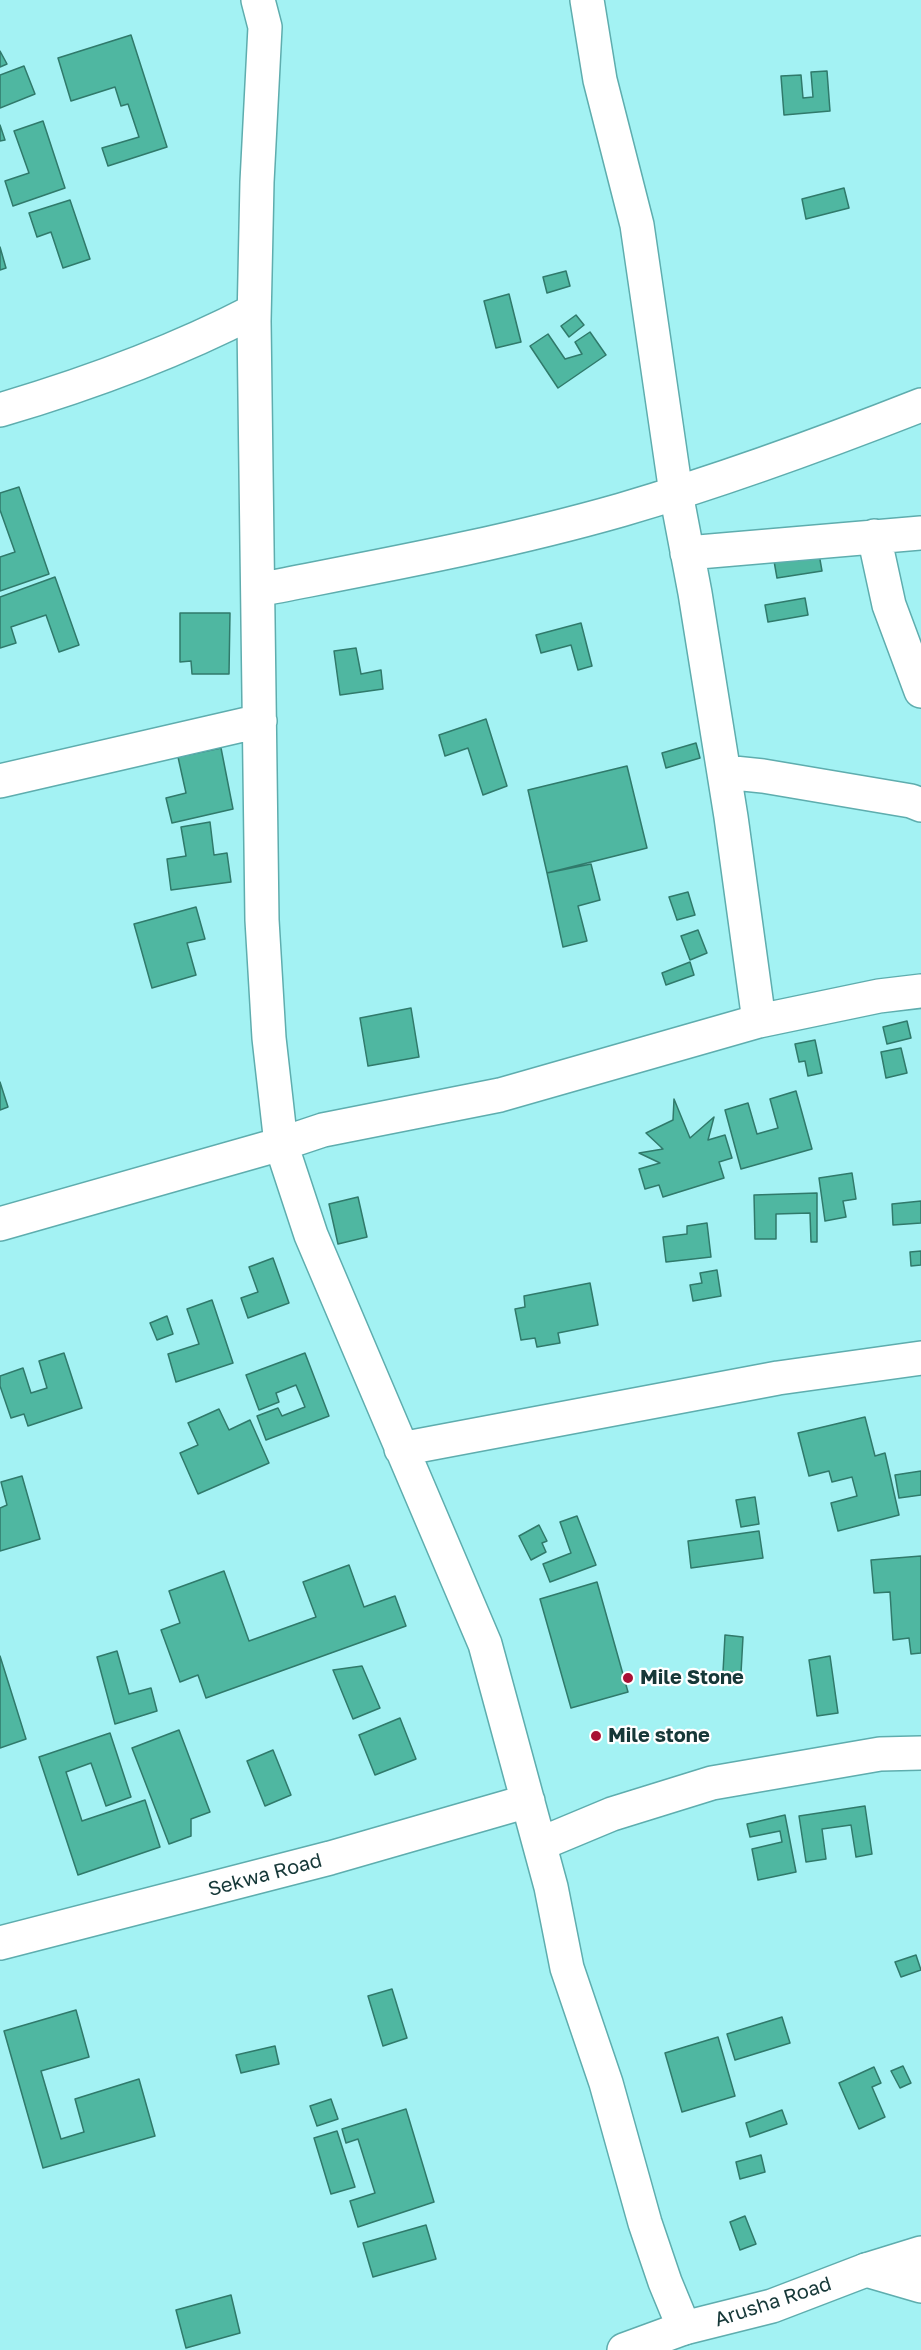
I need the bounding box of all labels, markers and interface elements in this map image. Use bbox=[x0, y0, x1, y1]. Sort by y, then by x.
place label: Mile Stone bbox=[640, 1666, 744, 1690]
marker: Mile Stone bbox=[621, 1671, 635, 1685]
place label: Mile stone bbox=[608, 1724, 710, 1748]
marker: Mile stone bbox=[589, 1729, 603, 1743]
street label: Sekwa Road bbox=[205, 1848, 325, 1902]
street label: Arusha Road bbox=[712, 2272, 834, 2332]

